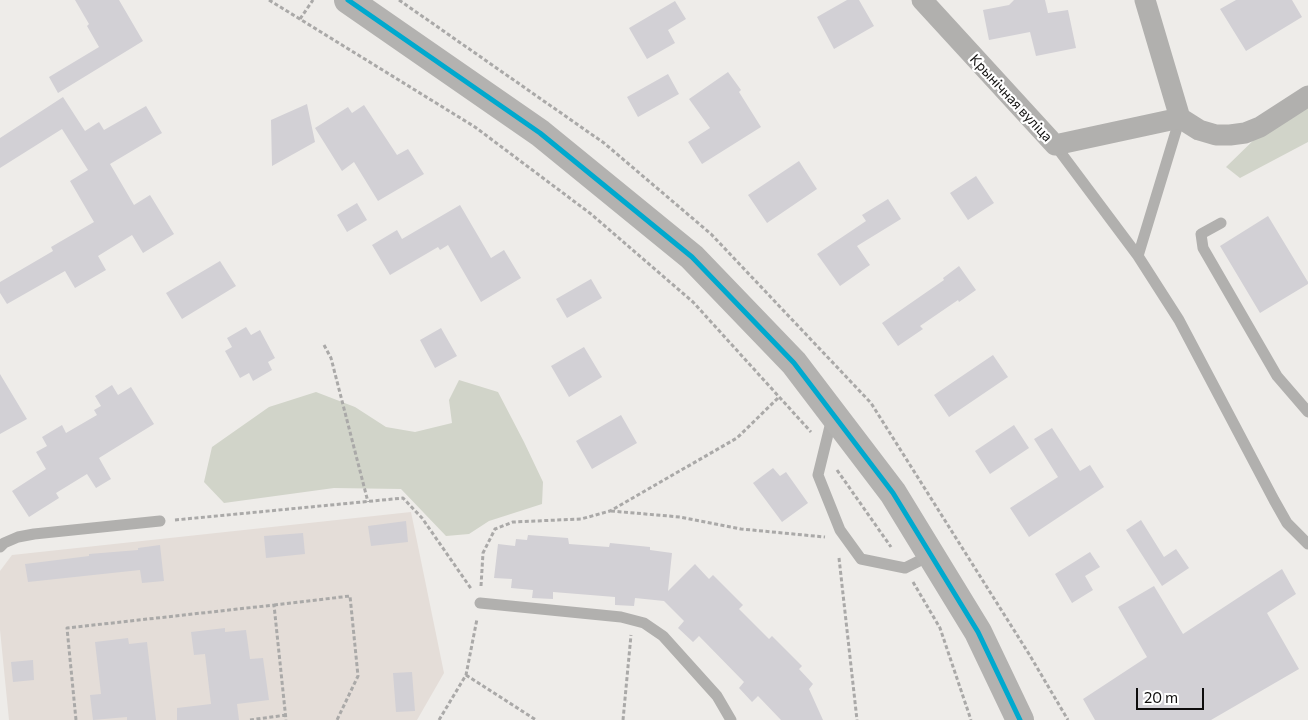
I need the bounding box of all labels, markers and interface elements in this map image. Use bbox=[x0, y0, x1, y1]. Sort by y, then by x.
street label: Крынічная вуліца bbox=[966, 51, 1056, 145]
scale bar bbox=[1138, 678, 1206, 710]
text: 20 m bbox=[1144, 688, 1178, 706]

